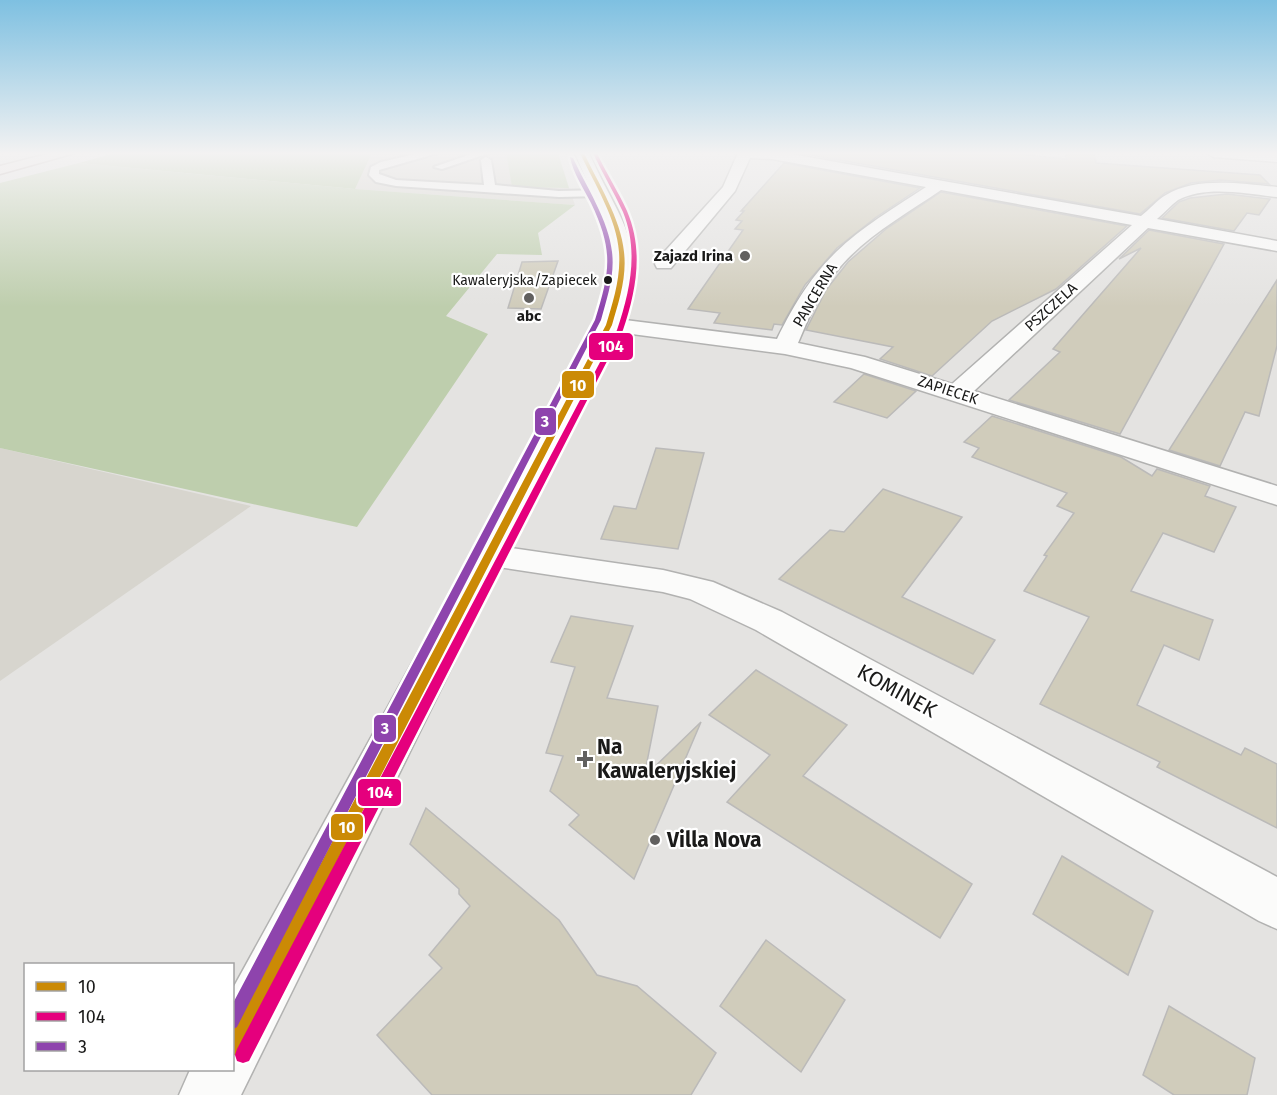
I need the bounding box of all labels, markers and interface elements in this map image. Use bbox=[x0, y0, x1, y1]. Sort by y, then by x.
place label: Zajazd Irina bbox=[654, 247, 733, 265]
marker: Zajazd Irina bbox=[738, 249, 752, 263]
street label: PANCERNA bbox=[789, 260, 841, 330]
place label: Kawaleryjska/Zapiecek bbox=[452, 272, 598, 289]
marker: Kawaleryjska/Zapiecek bbox=[602, 274, 614, 286]
street label: PSZCZELA bbox=[1021, 279, 1081, 335]
marker: abc bbox=[522, 291, 536, 305]
place label: abc bbox=[517, 307, 542, 325]
line badge: 104 bbox=[588, 332, 634, 361]
text: 104 bbox=[598, 337, 624, 356]
line badge: 10 bbox=[561, 370, 595, 399]
street label: ZAPIECEK bbox=[915, 372, 981, 408]
text: 10 bbox=[570, 376, 586, 395]
line badge: 3 bbox=[534, 407, 557, 436]
text: 3 bbox=[540, 412, 549, 431]
street label: KOMINEK bbox=[853, 659, 942, 724]
line badge: 3 bbox=[373, 714, 397, 743]
text: 3 bbox=[380, 719, 389, 738]
place label: Na Kawaleryjskiej bbox=[597, 734, 736, 784]
marker: Na Kawaleryjskiej bbox=[578, 752, 592, 766]
line badge: 104 bbox=[357, 778, 402, 807]
text: 104 bbox=[367, 783, 393, 802]
line badge: 10 bbox=[330, 813, 364, 841]
text: 10 bbox=[339, 818, 355, 837]
place label: Villa Nova bbox=[666, 827, 762, 853]
marker: Villa Nova bbox=[648, 833, 662, 847]
legend bbox=[24, 963, 234, 1071]
text: 10 bbox=[78, 976, 96, 998]
text: 104 bbox=[78, 1006, 106, 1028]
text: 3 bbox=[78, 1036, 87, 1058]

